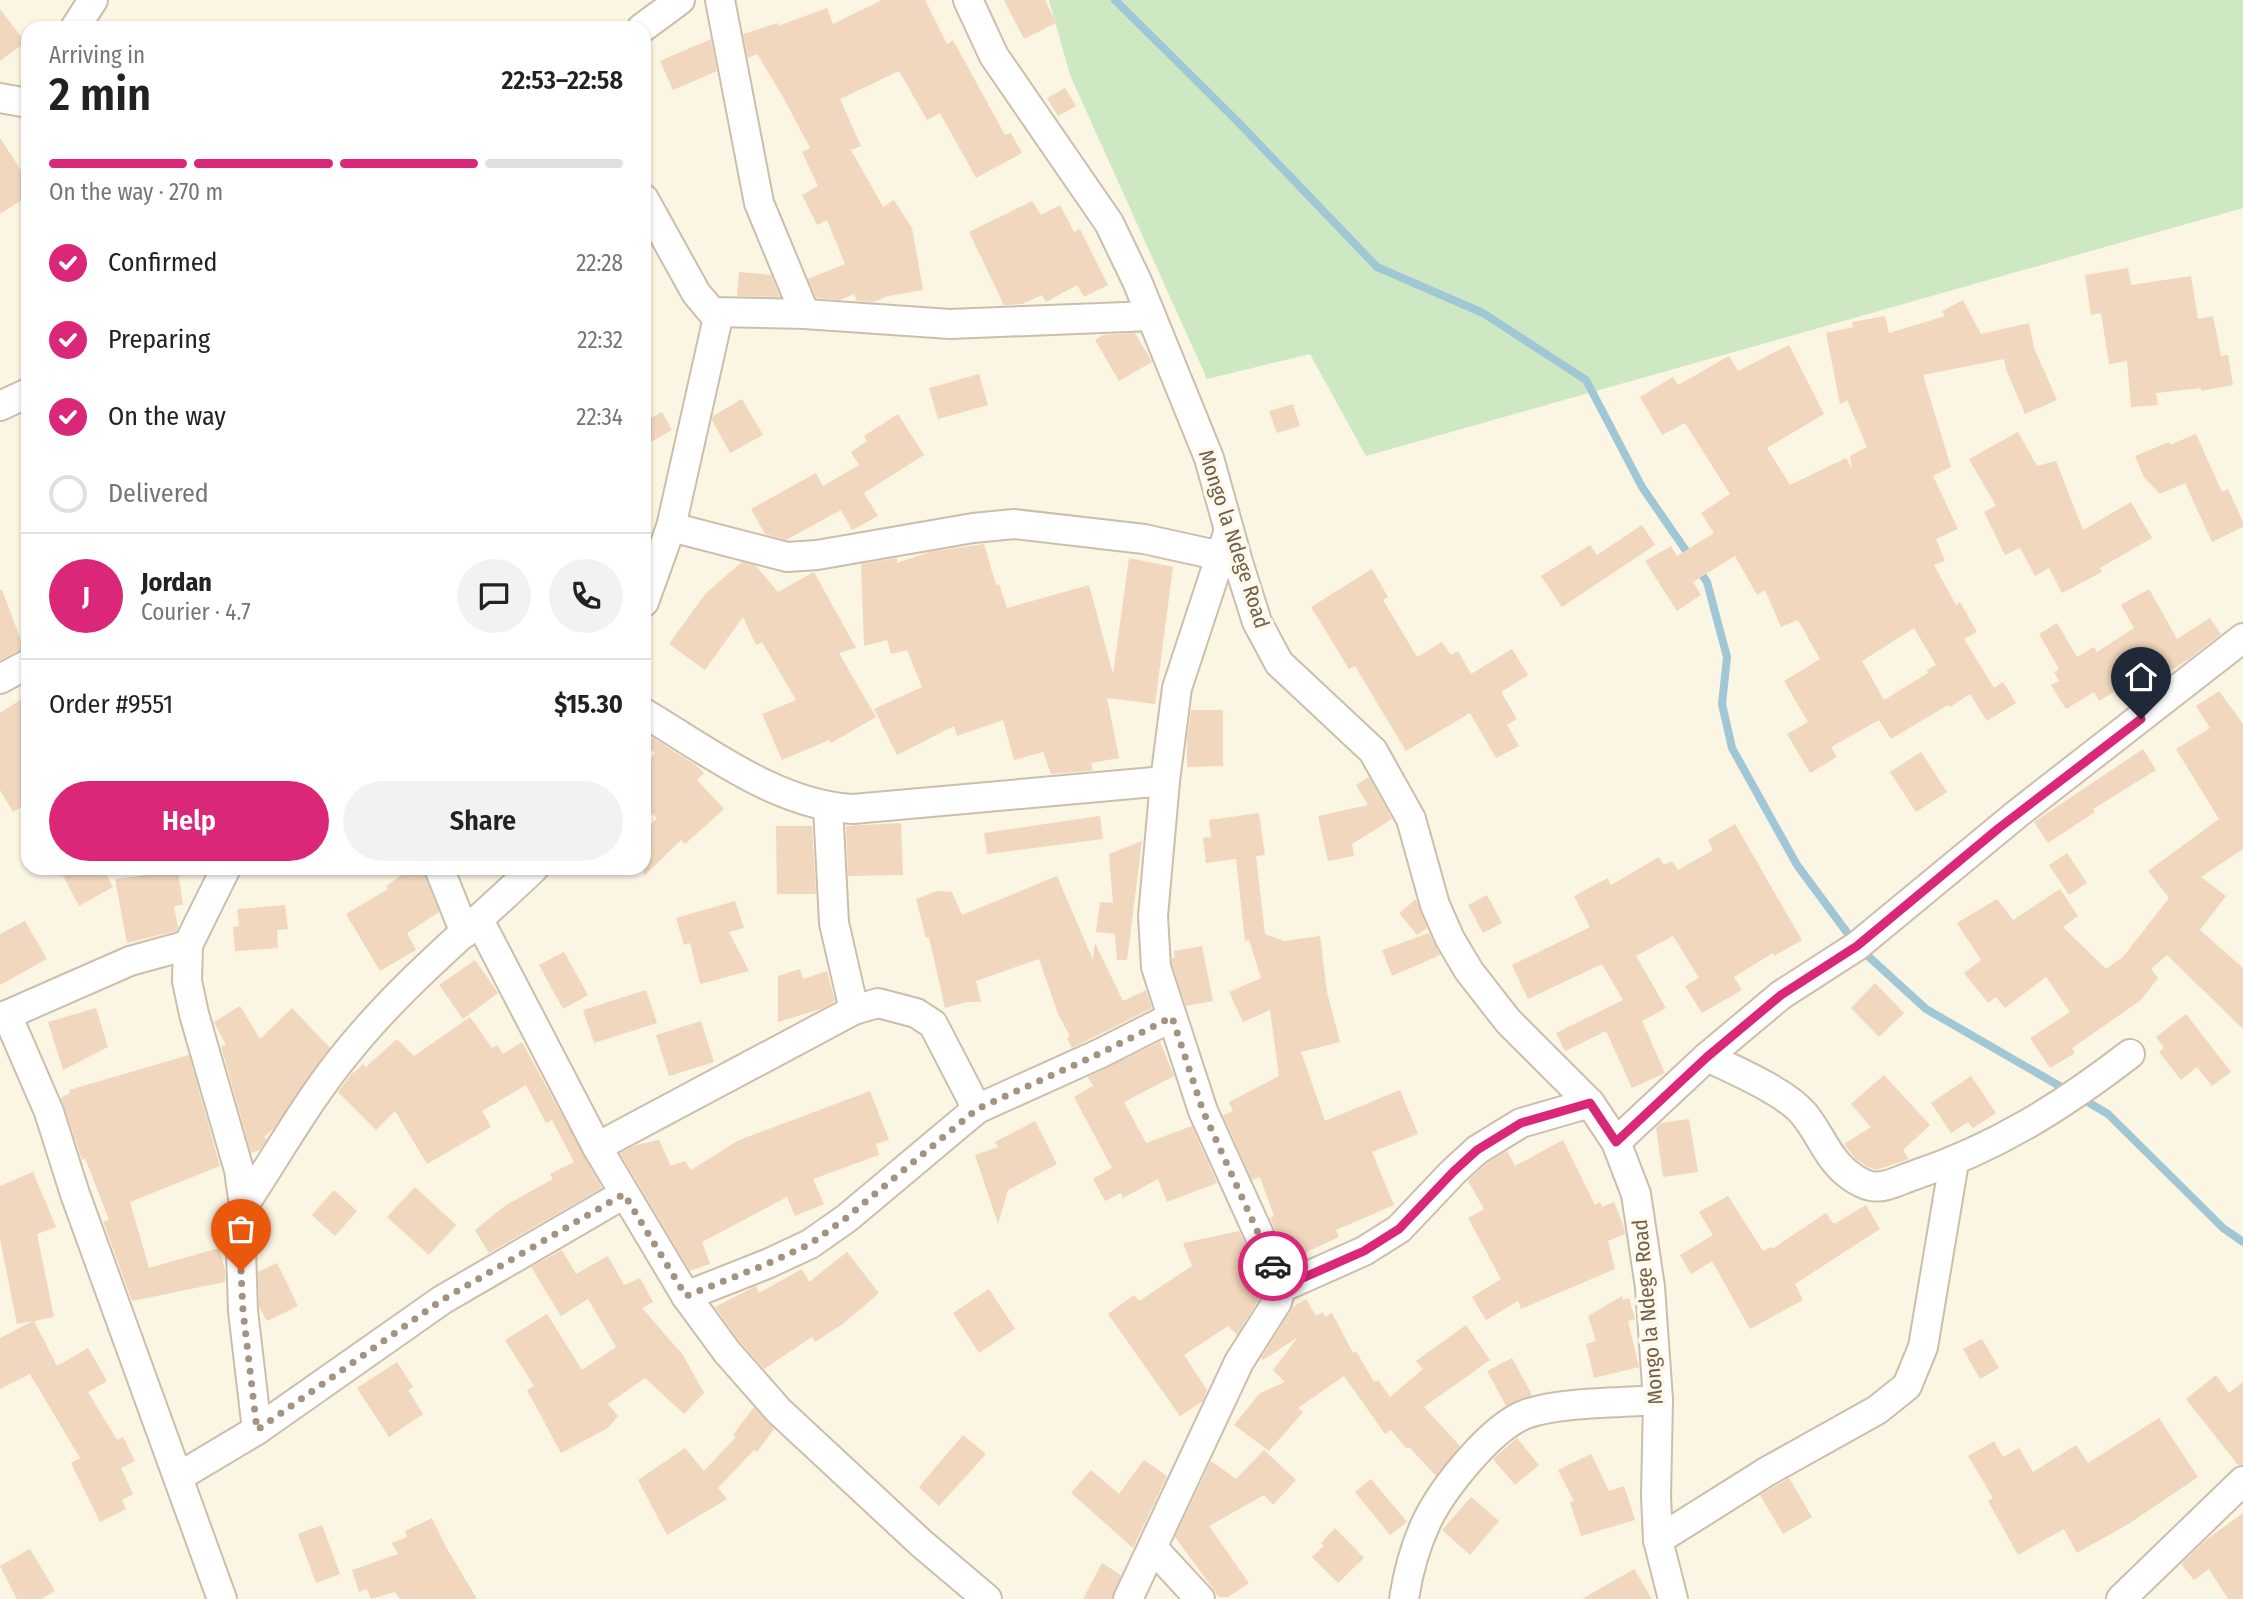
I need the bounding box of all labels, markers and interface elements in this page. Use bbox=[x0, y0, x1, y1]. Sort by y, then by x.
text: Arriving in bbox=[49, 41, 145, 69]
text: 22:53–22:58 bbox=[501, 65, 623, 96]
text: 2 min bbox=[49, 67, 151, 122]
text: On the way · 270 m bbox=[49, 178, 223, 206]
icon: check bbox=[49, 244, 87, 282]
text: Confirmed bbox=[108, 247, 218, 278]
text: 22:28 bbox=[576, 249, 623, 277]
icon: check bbox=[49, 321, 87, 359]
text: Preparing bbox=[108, 324, 210, 355]
text: 22:32 bbox=[577, 326, 623, 354]
icon: check bbox=[49, 398, 87, 436]
text: On the way bbox=[108, 401, 226, 432]
text: 22:34 bbox=[576, 403, 623, 431]
street label: Mongo la Ndege Road bbox=[1193, 447, 1275, 631]
text: Delivered bbox=[108, 478, 209, 509]
button: chat bbox=[457, 559, 531, 633]
button: phone bbox=[549, 559, 623, 633]
text: Jordan bbox=[141, 567, 212, 598]
text: J bbox=[82, 581, 90, 612]
text: Courier · 4.7 bbox=[141, 598, 251, 626]
pin bbox=[2111, 647, 2171, 719]
icon: home bbox=[2122, 658, 2160, 696]
text: Order #9551 bbox=[49, 689, 173, 720]
text: $15.30 bbox=[554, 689, 623, 720]
button: Help bbox=[49, 781, 329, 861]
button: Share bbox=[343, 781, 623, 861]
pin bbox=[211, 1199, 271, 1271]
icon: bag bbox=[222, 1210, 260, 1248]
street label: Mongo la Ndege Road bbox=[1627, 1218, 1669, 1406]
courier bbox=[1238, 1231, 1308, 1301]
icon: car bbox=[1254, 1247, 1292, 1285]

